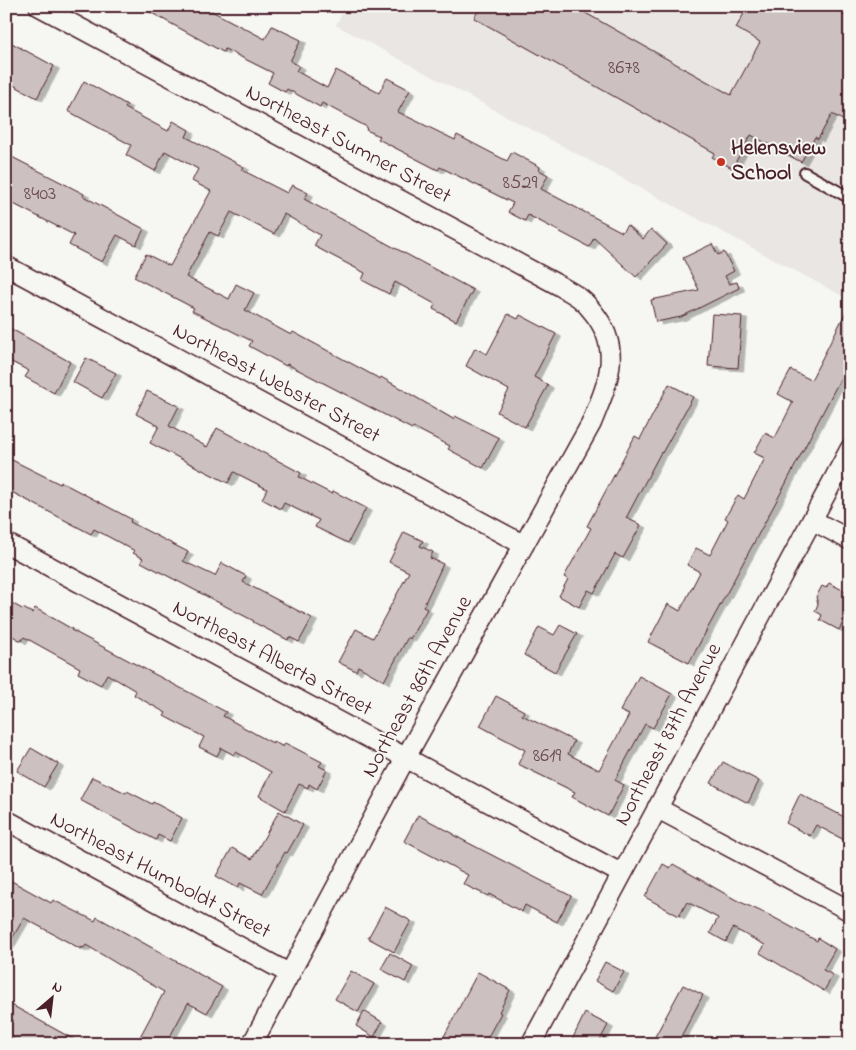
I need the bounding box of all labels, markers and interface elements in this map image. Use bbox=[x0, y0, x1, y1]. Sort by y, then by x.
house number: 8678 bbox=[608, 54, 640, 83]
street label: Northeast Sumner Street bbox=[239, 77, 457, 213]
place label: Helensview School bbox=[731, 133, 826, 190]
marker: Helensview School bbox=[715, 156, 727, 168]
house number: 8529 bbox=[503, 169, 537, 198]
house number: 8403 bbox=[24, 180, 56, 209]
street label: Northeast Webster Street bbox=[166, 316, 386, 453]
street label: Northeast 86th Avenue bbox=[355, 590, 481, 784]
street label: Northeast Alberta Street bbox=[166, 593, 378, 726]
street label: Northeast 87th Avenue bbox=[607, 638, 731, 832]
house number: 8619 bbox=[533, 742, 561, 771]
street label: Northeast Humboldt Street bbox=[44, 804, 277, 948]
north arrow bbox=[28, 972, 78, 1022]
text: N bbox=[48, 976, 67, 999]

